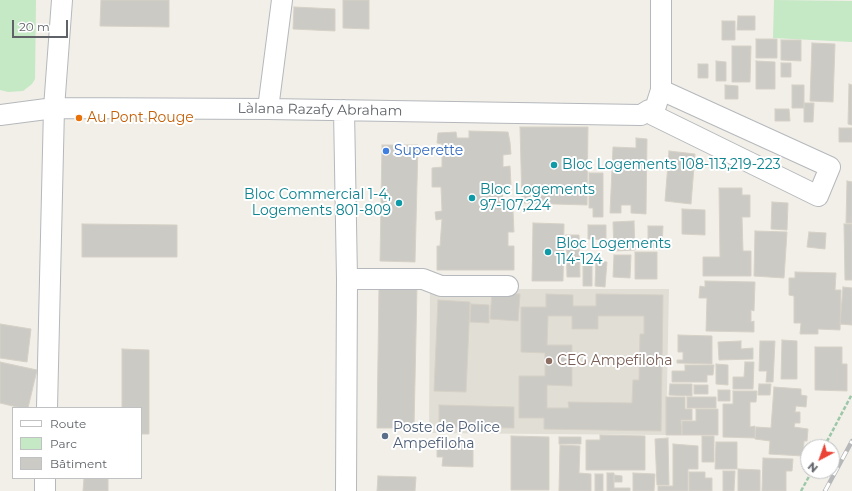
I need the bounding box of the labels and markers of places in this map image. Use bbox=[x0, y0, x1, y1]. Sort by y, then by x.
place label: Au Pont Rouge bbox=[87, 110, 194, 126]
marker: Au Pont Rouge bbox=[74, 113, 84, 123]
place label: Superette bbox=[394, 143, 463, 159]
marker: Superette bbox=[381, 146, 391, 156]
place label: Bloc Logements 108-113,219-223 bbox=[562, 157, 781, 173]
marker: Bloc Logements 108-113,219-223 bbox=[549, 160, 559, 170]
place label: Bloc Logements 97-107,224 bbox=[480, 182, 595, 214]
place label: Bloc Commercial 1-4, Logements 801-809 bbox=[244, 187, 391, 220]
marker: Bloc Logements 97-107,224 bbox=[467, 193, 477, 203]
marker: Bloc Commercial 1-4, Logements 801-809 bbox=[394, 198, 404, 208]
place label: Bloc Logements 114-124 bbox=[556, 236, 671, 268]
marker: Bloc Logements 114-124 bbox=[543, 247, 553, 257]
place label: CEG Ampefiloha bbox=[557, 353, 672, 369]
marker: CEG Ampefiloha bbox=[544, 356, 554, 366]
place label: Poste de Police Ampefiloha bbox=[393, 420, 500, 452]
marker: Poste de Police Ampefiloha bbox=[380, 431, 390, 441]

